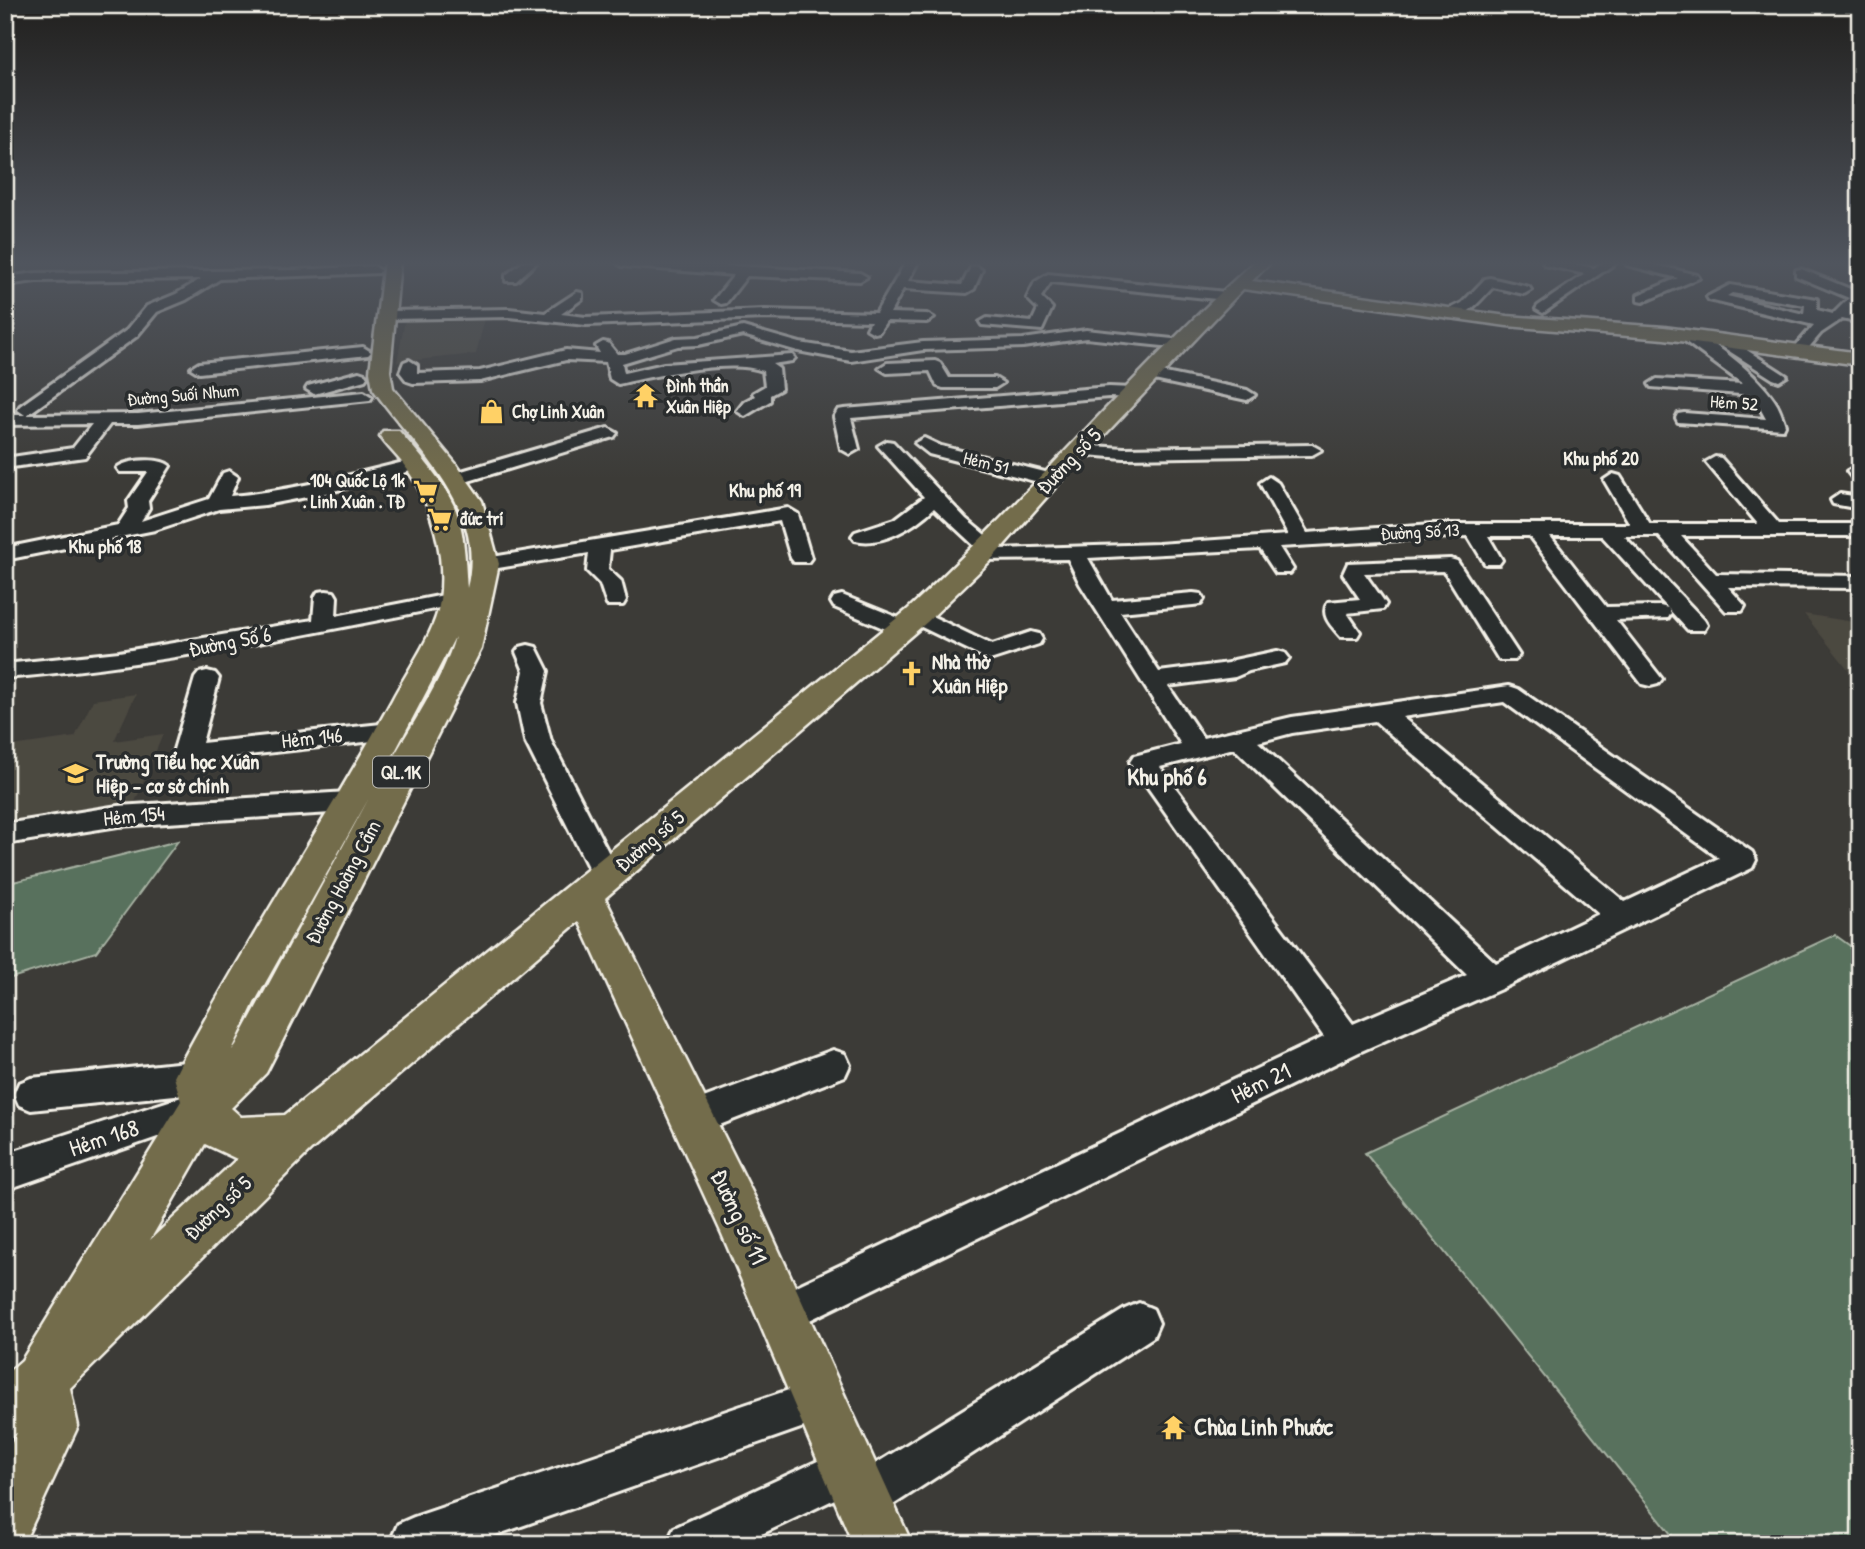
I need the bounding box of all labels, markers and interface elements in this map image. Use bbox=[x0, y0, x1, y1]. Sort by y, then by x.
place label: Đình thần Xuân Hiệp bbox=[666, 373, 731, 420]
street label: Đường Suối Nhum bbox=[126, 377, 240, 412]
temple icon: Đình thần Xuân Hiệp bbox=[632, 382, 660, 410]
street label: Hẻm 52 bbox=[1709, 388, 1759, 417]
shop icon: Chợ Linh Xuân bbox=[478, 398, 506, 426]
place label: Chợ Linh Xuân bbox=[512, 399, 605, 424]
street label: Đường số 5 bbox=[1030, 421, 1108, 500]
street label: Hẻm 51 bbox=[961, 445, 1012, 480]
district label: Khu phố 20 bbox=[1563, 445, 1639, 472]
place label: 104 Quốc Lộ 1k . Linh Xuân . TĐ bbox=[303, 468, 406, 514]
supermarket icon: 104 Quốc Lộ 1k . Linh Xuân . TĐ bbox=[411, 477, 439, 505]
district label: Khu phố 19 bbox=[729, 477, 801, 504]
supermarket icon: đức trí bbox=[426, 505, 454, 533]
place label: đức trí bbox=[460, 506, 504, 531]
street label: Đường Số 13 bbox=[1380, 517, 1460, 546]
district label: Khu phố 18 bbox=[68, 533, 142, 560]
street label: Đường Số 6 bbox=[186, 619, 274, 664]
place label: Nhà thờ Xuân Hiệp bbox=[932, 647, 1008, 701]
church icon: Nhà thờ Xuân Hiệp bbox=[898, 660, 926, 688]
street label: Hẻm 146 bbox=[280, 720, 344, 755]
place label: Trường Tiểu học Xuân Hiệp - cơ sở chính bbox=[95, 747, 260, 801]
road number: QL.1K bbox=[373, 757, 429, 788]
school or university icon: Trường Tiểu học Xuân Hiệp - cơ sở chính bbox=[62, 760, 90, 788]
district label: Khu phố 6 bbox=[1127, 761, 1207, 793]
street label: Hẻm 154 bbox=[102, 798, 166, 833]
street label: Đường số 5 bbox=[609, 803, 691, 878]
street label: Đường Hoàng Cầm bbox=[298, 815, 387, 949]
street label: Hẻm 21 bbox=[1225, 1054, 1296, 1110]
street label: Hẻm 168 bbox=[65, 1111, 143, 1163]
street label: Đường số 11 bbox=[704, 1164, 776, 1269]
street label: Đường số 5 bbox=[178, 1169, 258, 1246]
place label: Chùa Linh Phước bbox=[1194, 1410, 1333, 1442]
temple icon: Chùa Linh Phước bbox=[1160, 1413, 1188, 1441]

